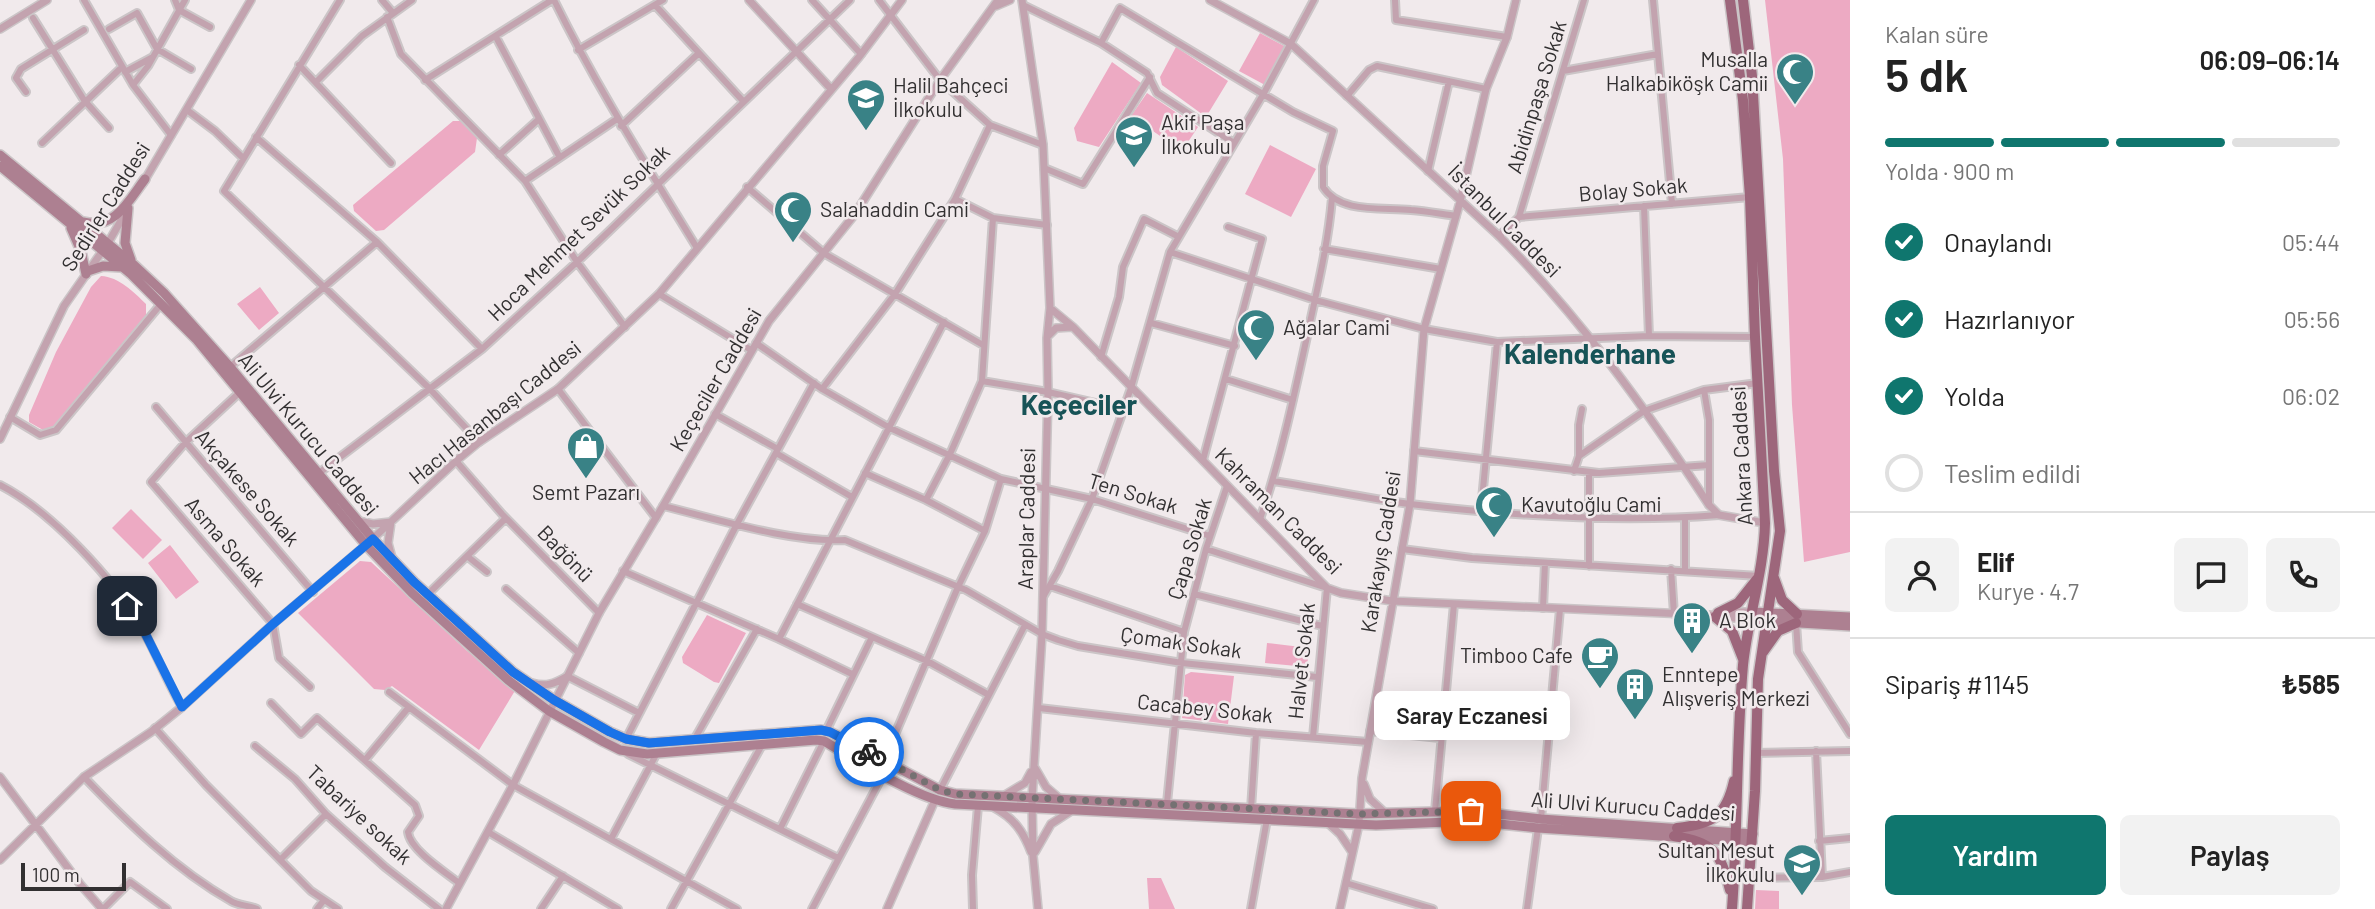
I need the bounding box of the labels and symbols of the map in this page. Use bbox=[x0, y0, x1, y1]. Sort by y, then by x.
street label: Abidinpaşa Sokak bbox=[1500, 17, 1571, 176]
place label: Musalla Halkabiköşk Camii bbox=[1606, 46, 1768, 95]
mosque icon: Musalla Halkabiköşk Camii bbox=[1774, 51, 1816, 106]
place label: Halil Bahçeci İlkokulu bbox=[893, 72, 1008, 121]
school or university icon: Halil Bahçeci İlkokulu bbox=[845, 77, 887, 132]
place label: Akif Paşa İlkokulu bbox=[1161, 109, 1244, 158]
school or university icon: Akif Paşa İlkokulu bbox=[1113, 114, 1155, 169]
street label: Sedirler Caddesi bbox=[55, 137, 154, 275]
street label: Hoca Mehmet Sevük Sokak bbox=[482, 138, 674, 325]
street label: İstanbul Caddesi bbox=[1444, 159, 1566, 281]
street label: Bolay Sokak bbox=[1577, 171, 1688, 206]
mosque icon: Salahaddin Cami bbox=[772, 189, 814, 244]
place label: Salahaddin Cami bbox=[820, 196, 969, 221]
street label: Keçeciler Caddesi bbox=[664, 303, 766, 455]
mosque icon: Ağalar Cami bbox=[1235, 307, 1277, 362]
place label: Ağalar Cami bbox=[1283, 314, 1390, 339]
street label: Hacı Hasanbaşı Caddesi bbox=[403, 335, 585, 489]
district label: Kalenderhane bbox=[1504, 336, 1676, 370]
street label: Ali Ulvi Kurucu Caddesi bbox=[234, 347, 384, 519]
street label: Ankara Caddesi bbox=[1724, 386, 1757, 526]
district label: Keçeciler bbox=[1021, 387, 1138, 421]
street label: Akçakese Sokak bbox=[191, 424, 306, 550]
shop icon: Semt Pazarı bbox=[565, 425, 607, 480]
street label: Kahraman Caddesi bbox=[1211, 441, 1348, 578]
street label: Araplar Caddesi bbox=[1012, 448, 1039, 590]
street label: Ten Sokak bbox=[1086, 467, 1181, 518]
street label: Karakayış Caddesi bbox=[1354, 469, 1405, 634]
place label: Semt Pazarı bbox=[532, 479, 640, 504]
mosque icon: Kavutoğlu Cami bbox=[1473, 484, 1515, 539]
street label: Asma Sokak bbox=[180, 491, 272, 591]
place label: Kavutoğlu Cami bbox=[1521, 491, 1661, 516]
street label: Çapa Sokak bbox=[1161, 495, 1216, 602]
street label: Bağönü bbox=[533, 519, 599, 586]
pin bbox=[97, 576, 157, 636]
building icon: A Blok bbox=[1671, 600, 1713, 655]
street label: Halvet Sokak bbox=[1282, 601, 1319, 720]
place label: A Blok bbox=[1719, 607, 1776, 632]
street label: Çomak Sokak bbox=[1119, 621, 1244, 662]
cafe icon: Timboo Cafe bbox=[1579, 635, 1621, 690]
place label: Timboo Cafe bbox=[1460, 642, 1573, 667]
place label: Enntepe Alışveriş Merkezi bbox=[1662, 661, 1810, 710]
building icon: Enntepe Alışveriş Merkezi bbox=[1614, 666, 1656, 721]
street label: Cacabey Sokak bbox=[1136, 688, 1274, 727]
callout: Saray Eczanesi bbox=[1373, 692, 1569, 741]
courier bbox=[834, 717, 904, 787]
street label: Tabariye sokak bbox=[302, 759, 418, 869]
pin bbox=[1441, 781, 1501, 841]
street label: Ali Ulvi Kurucu Caddesi bbox=[1530, 786, 1736, 825]
place label: Sultan Mesut İlkokulu bbox=[1658, 837, 1775, 886]
school or university icon: Sultan Mesut İlkokulu bbox=[1781, 842, 1823, 897]
scale bar bbox=[21, 860, 126, 892]

